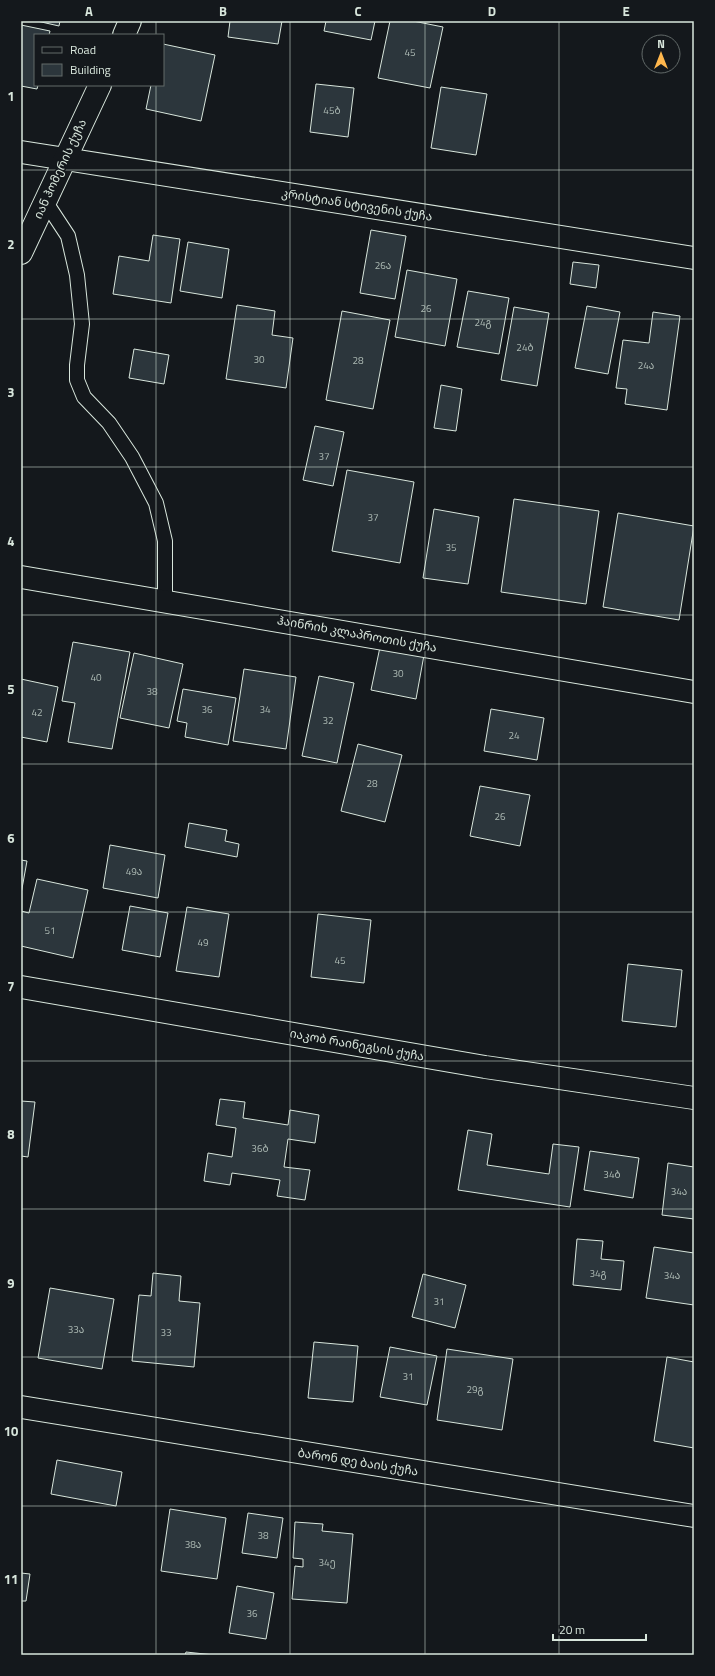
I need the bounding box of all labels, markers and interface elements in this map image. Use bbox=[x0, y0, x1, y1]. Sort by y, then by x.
text: A bbox=[85, 1, 93, 21]
text: B bbox=[219, 1, 227, 21]
text: C bbox=[354, 1, 362, 21]
text: D bbox=[488, 1, 496, 21]
text: E bbox=[622, 1, 630, 21]
legend bbox=[34, 34, 164, 86]
north arrow bbox=[641, 34, 681, 74]
text: N bbox=[657, 36, 665, 52]
text: Road bbox=[70, 40, 96, 59]
house number: 45 bbox=[404, 45, 416, 60]
text: Building bbox=[70, 60, 111, 79]
text: 1 bbox=[7, 86, 15, 106]
house number: 45ბ bbox=[323, 103, 341, 118]
street label: იან ჰომერის ქუჩა bbox=[28, 116, 91, 222]
street label: კრისტიან სტივენის ქუჩა bbox=[280, 183, 434, 226]
text: 2 bbox=[7, 234, 15, 254]
house number: 26ა bbox=[375, 258, 391, 273]
house number: 26 bbox=[420, 301, 432, 316]
house number: 24გ bbox=[474, 315, 492, 330]
house number: 24ბ bbox=[516, 340, 534, 355]
house number: 30 bbox=[253, 352, 265, 367]
house number: 28 bbox=[352, 353, 364, 368]
house number: 24ა bbox=[638, 358, 654, 373]
text: 3 bbox=[7, 382, 15, 402]
house number: 37 bbox=[318, 449, 330, 464]
house number: 37 bbox=[367, 510, 379, 525]
text: 4 bbox=[7, 531, 15, 551]
house number: 35 bbox=[445, 540, 457, 555]
street label: ჰაინრიხ კლაპროთის ქუჩა bbox=[276, 610, 438, 657]
house number: 30 bbox=[392, 666, 404, 681]
house number: 40 bbox=[90, 670, 102, 685]
text: 5 bbox=[7, 679, 15, 699]
house number: 38 bbox=[146, 684, 158, 699]
house number: 36 bbox=[201, 702, 213, 717]
house number: 34 bbox=[259, 702, 271, 717]
house number: 42 bbox=[31, 705, 43, 720]
house number: 32 bbox=[322, 713, 334, 728]
house number: 24 bbox=[508, 728, 520, 743]
house number: 28 bbox=[366, 776, 378, 791]
house number: 26 bbox=[494, 809, 506, 824]
text: 6 bbox=[7, 828, 15, 848]
house number: 49ა bbox=[126, 864, 142, 879]
house number: 51 bbox=[44, 923, 56, 938]
house number: 49 bbox=[197, 935, 209, 950]
house number: 45 bbox=[334, 953, 346, 968]
text: 7 bbox=[7, 976, 15, 996]
street label: იაკობ რაინეგსის ქუჩა bbox=[288, 1023, 426, 1066]
text: 8 bbox=[7, 1124, 15, 1144]
house number: 36ბ bbox=[251, 1141, 269, 1156]
house number: 34ბ bbox=[603, 1167, 621, 1182]
house number: 34ა bbox=[671, 1184, 687, 1199]
house number: 34გ bbox=[589, 1266, 607, 1281]
house number: 34ა bbox=[664, 1268, 680, 1283]
text: 9 bbox=[7, 1273, 15, 1293]
house number: 31 bbox=[433, 1294, 445, 1309]
house number: 33ა bbox=[68, 1322, 84, 1337]
house number: 33 bbox=[160, 1325, 172, 1340]
house number: 31 bbox=[402, 1369, 414, 1384]
house number: 29გ bbox=[466, 1382, 484, 1397]
text: 10 bbox=[4, 1421, 18, 1441]
street label: ბარონ დე ბაის ქუჩა bbox=[296, 1443, 420, 1480]
house number: 38 bbox=[257, 1528, 269, 1543]
house number: 38ა bbox=[185, 1537, 201, 1552]
house number: 34ე bbox=[318, 1555, 336, 1570]
text: 11 bbox=[4, 1569, 18, 1589]
house number: 36 bbox=[246, 1606, 258, 1621]
scale bar bbox=[553, 1616, 646, 1642]
text: 20 m bbox=[559, 1620, 585, 1639]

